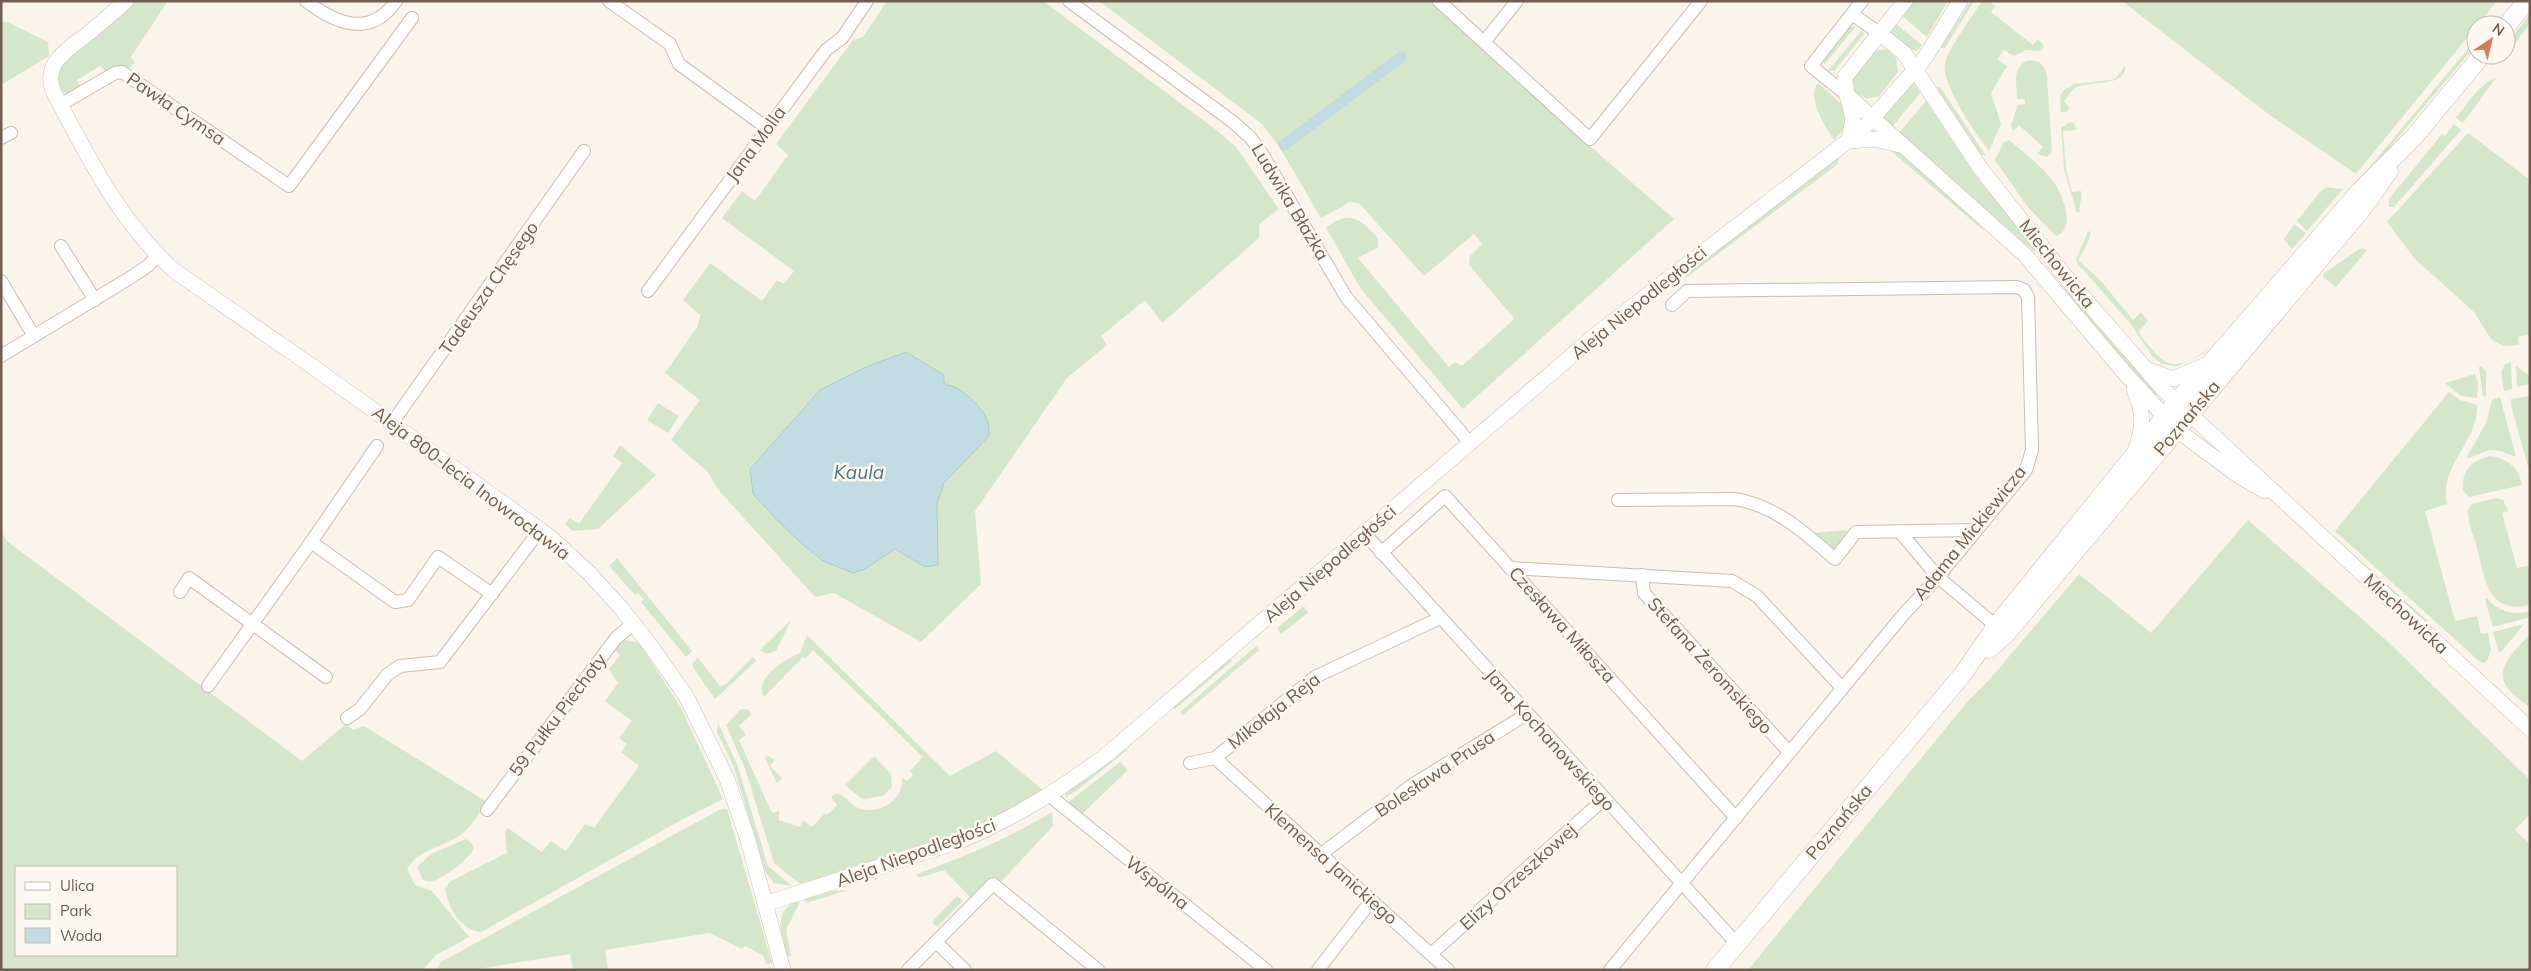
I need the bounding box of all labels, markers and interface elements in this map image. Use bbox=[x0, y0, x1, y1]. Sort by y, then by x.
north arrow bbox=[2466, 15, 2516, 65]
text: N bbox=[2489, 19, 2508, 40]
street label: Pawła Cymsa bbox=[122, 67, 230, 150]
street label: Jana Molla bbox=[720, 101, 791, 186]
street label: Ludwika Błażka bbox=[1247, 139, 1334, 264]
street label: Miechowicka bbox=[2014, 215, 2100, 313]
street label: Tadeusza Chęsego bbox=[434, 217, 543, 359]
street label: Aleja Niepodległości bbox=[1566, 241, 1711, 364]
street label: Poznańska bbox=[2148, 375, 2225, 460]
street label: Aleja 800-lecia Inowrocławia bbox=[368, 401, 575, 565]
water label: Kaula bbox=[834, 460, 884, 484]
street label: Adama Mickiewicza bbox=[1908, 461, 2031, 605]
street label: Aleja Niepodległości bbox=[1259, 500, 1401, 627]
street label: Czesława Miłosza bbox=[1504, 562, 1621, 688]
street label: Miechowicka bbox=[2359, 568, 2454, 659]
street label: Stefana Żeromskiego bbox=[1643, 593, 1778, 739]
street label: 59 Pułku Piechoty bbox=[504, 648, 612, 781]
street label: Jana Kochanowskiego bbox=[1480, 664, 1621, 816]
street label: Mikołaja Reja bbox=[1223, 667, 1325, 754]
street label: Bolesława Prusa bbox=[1370, 725, 1499, 822]
street label: Poznańska bbox=[1800, 779, 1877, 864]
street label: Klemensa Janickiego bbox=[1260, 798, 1403, 929]
street label: Aleja Niepodległości bbox=[833, 813, 999, 892]
street label: Elizy Orzeszkowej bbox=[1455, 818, 1581, 935]
street label: Wspólna bbox=[1121, 851, 1194, 915]
legend bbox=[15, 866, 178, 956]
text: Ulica bbox=[60, 876, 94, 895]
text: Park bbox=[60, 901, 92, 920]
text: Woda bbox=[60, 926, 102, 945]

